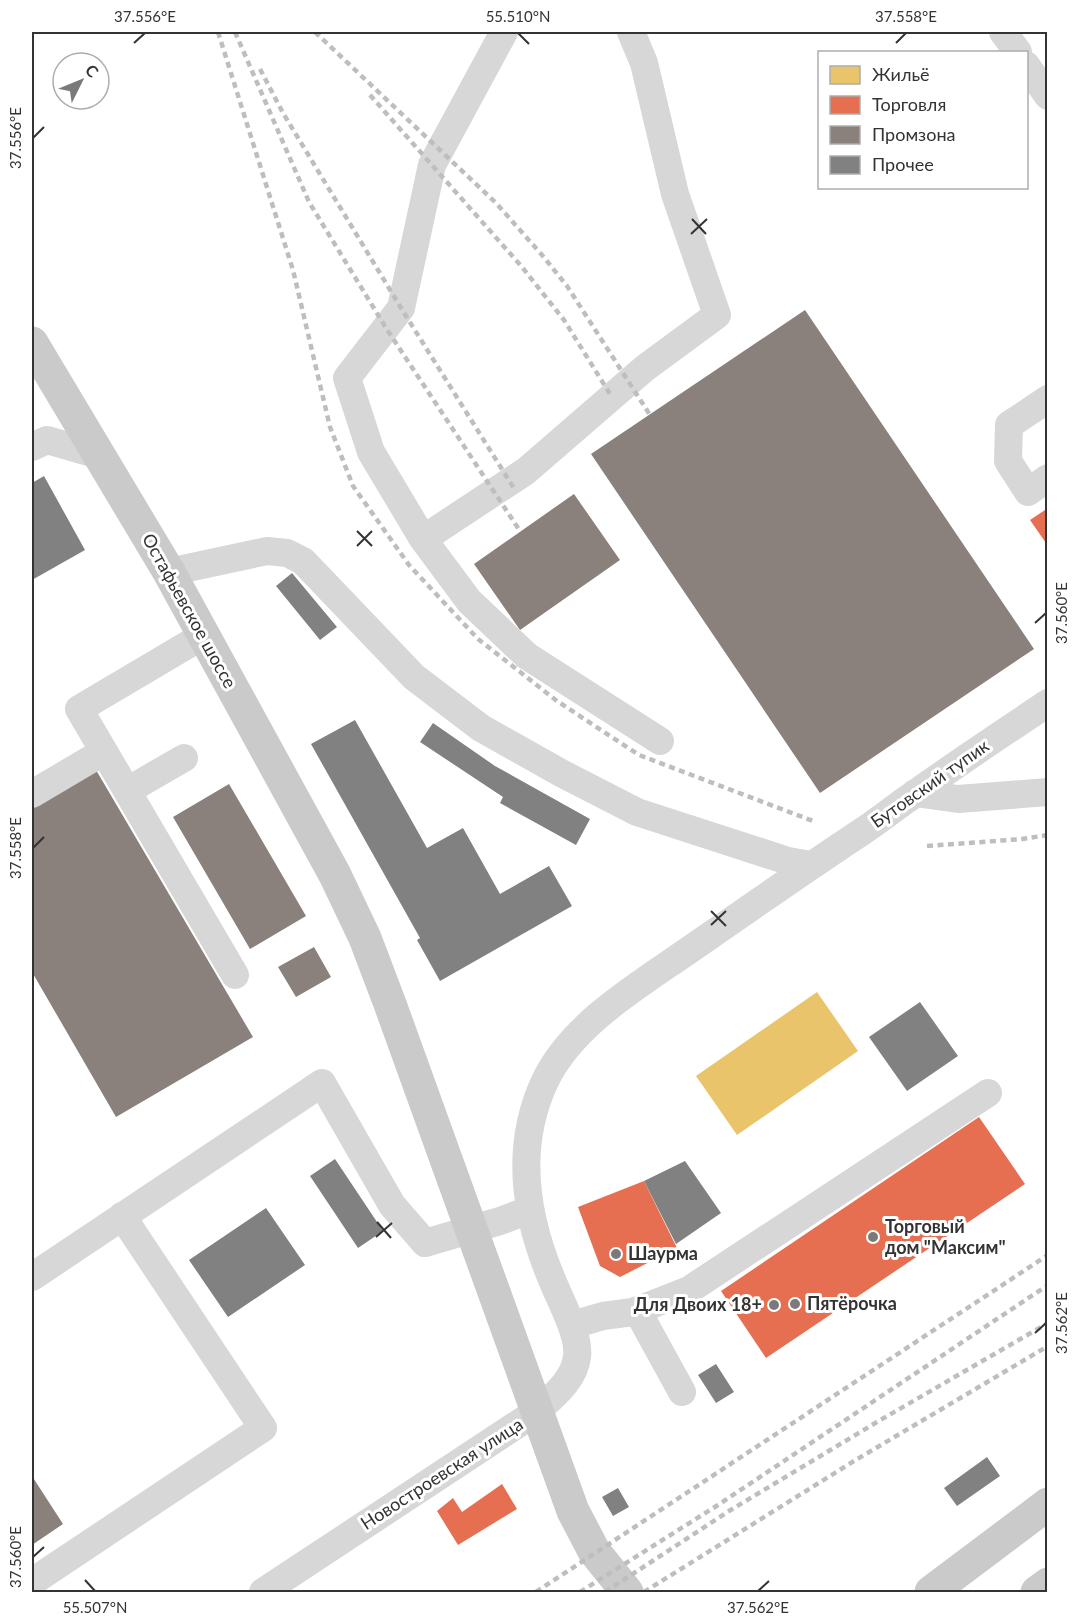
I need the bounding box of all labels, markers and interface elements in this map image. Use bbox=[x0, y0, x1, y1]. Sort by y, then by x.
text: 37.556°E bbox=[114, 7, 176, 25]
text: 55.510°N bbox=[486, 7, 550, 25]
text: 37.558°E bbox=[875, 7, 937, 25]
north arrow bbox=[51, 51, 111, 111]
legend bbox=[818, 51, 1028, 189]
text: С bbox=[82, 60, 103, 81]
text: Жильё bbox=[872, 63, 930, 85]
text: Торговля bbox=[872, 93, 946, 115]
text: 37.556°E bbox=[6, 107, 24, 169]
text: Промзона bbox=[872, 123, 955, 145]
text: Прочее bbox=[872, 153, 934, 175]
street label: Остафьевское шоссе bbox=[138, 529, 242, 692]
text: 37.560°E bbox=[1052, 582, 1070, 644]
street label: Бутовский тупик bbox=[866, 734, 993, 832]
text: 37.558°E bbox=[6, 817, 24, 879]
place label: Торговый дом "Максим" bbox=[885, 1215, 1006, 1258]
marker: Торговый дом "Максим" bbox=[866, 1230, 880, 1244]
place label: Шаурма bbox=[628, 1242, 698, 1264]
marker: Шаурма bbox=[609, 1247, 623, 1261]
place label: Пятёрочка bbox=[807, 1292, 897, 1314]
text: 37.562°E bbox=[1052, 1292, 1070, 1354]
place label: Для Двоих 18+ bbox=[634, 1293, 762, 1315]
marker: Пятёрочка bbox=[788, 1297, 802, 1311]
marker: Для Двоих 18+ bbox=[767, 1298, 781, 1312]
street label: Новостроевская улица bbox=[356, 1413, 527, 1534]
text: 37.560°E bbox=[6, 1526, 24, 1588]
text: 55.507°N bbox=[63, 1598, 127, 1616]
text: 37.562°E bbox=[727, 1598, 789, 1616]

